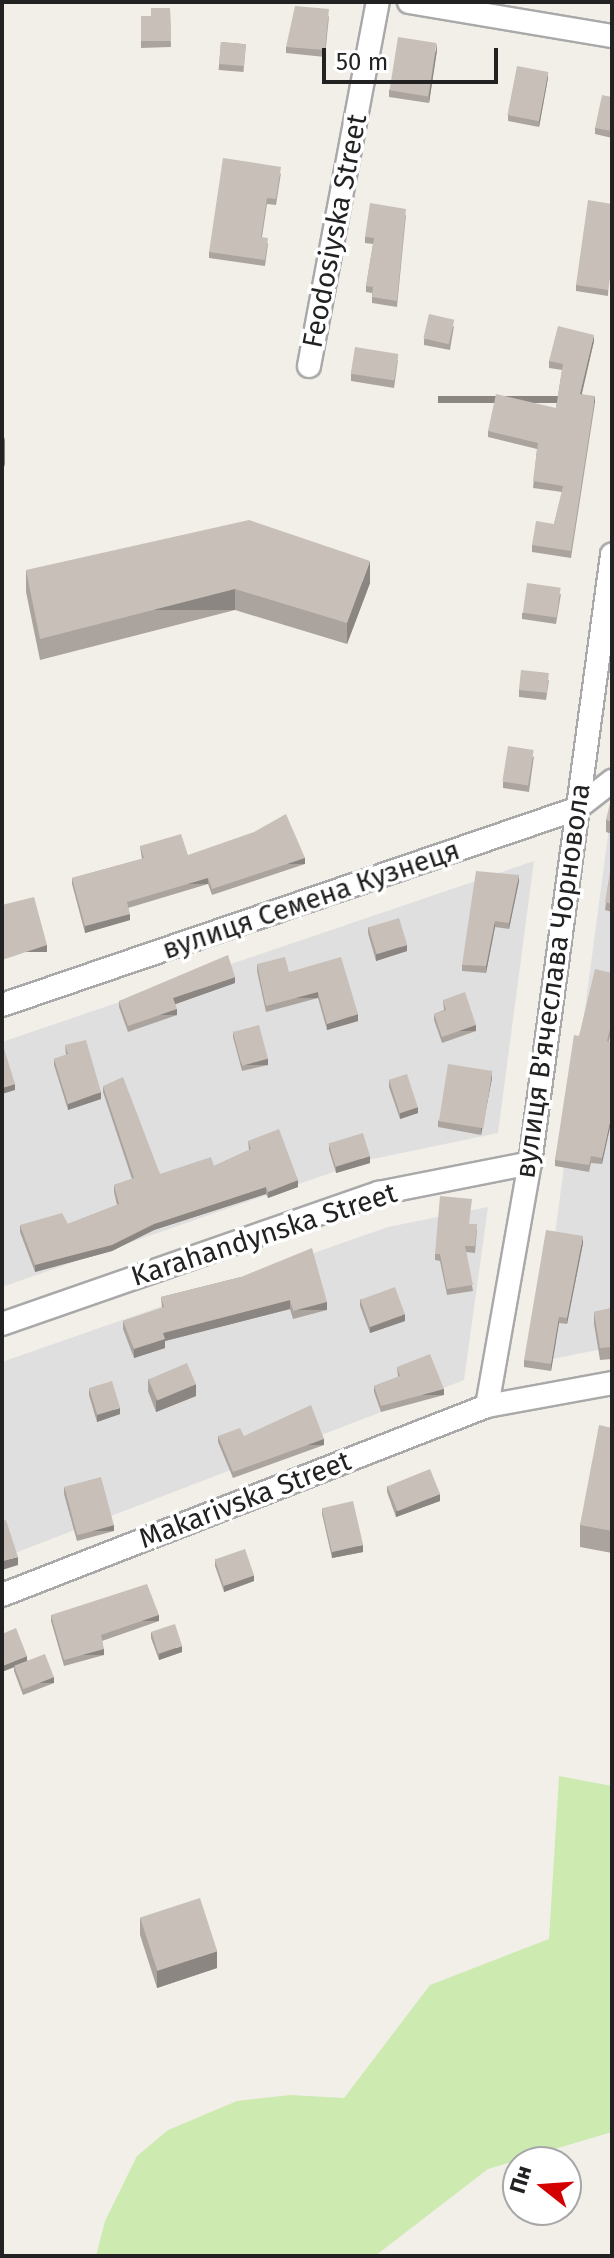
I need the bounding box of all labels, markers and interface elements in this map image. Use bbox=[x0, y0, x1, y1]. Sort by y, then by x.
scale bar bbox=[326, 32, 502, 82]
text: 50 m bbox=[336, 48, 388, 76]
street label: Feodosiyska Street bbox=[296, 111, 374, 351]
street label: вулиця В'ячеслава Чорновола bbox=[509, 781, 597, 1181]
street label: вулиця Семена Кузнеця bbox=[158, 833, 464, 967]
street label: Karahandynska Street bbox=[127, 1176, 401, 1294]
street label: Makarivska Street bbox=[134, 1444, 356, 1556]
north arrow bbox=[502, 2146, 582, 2226]
text: Пн bbox=[504, 2162, 537, 2197]

